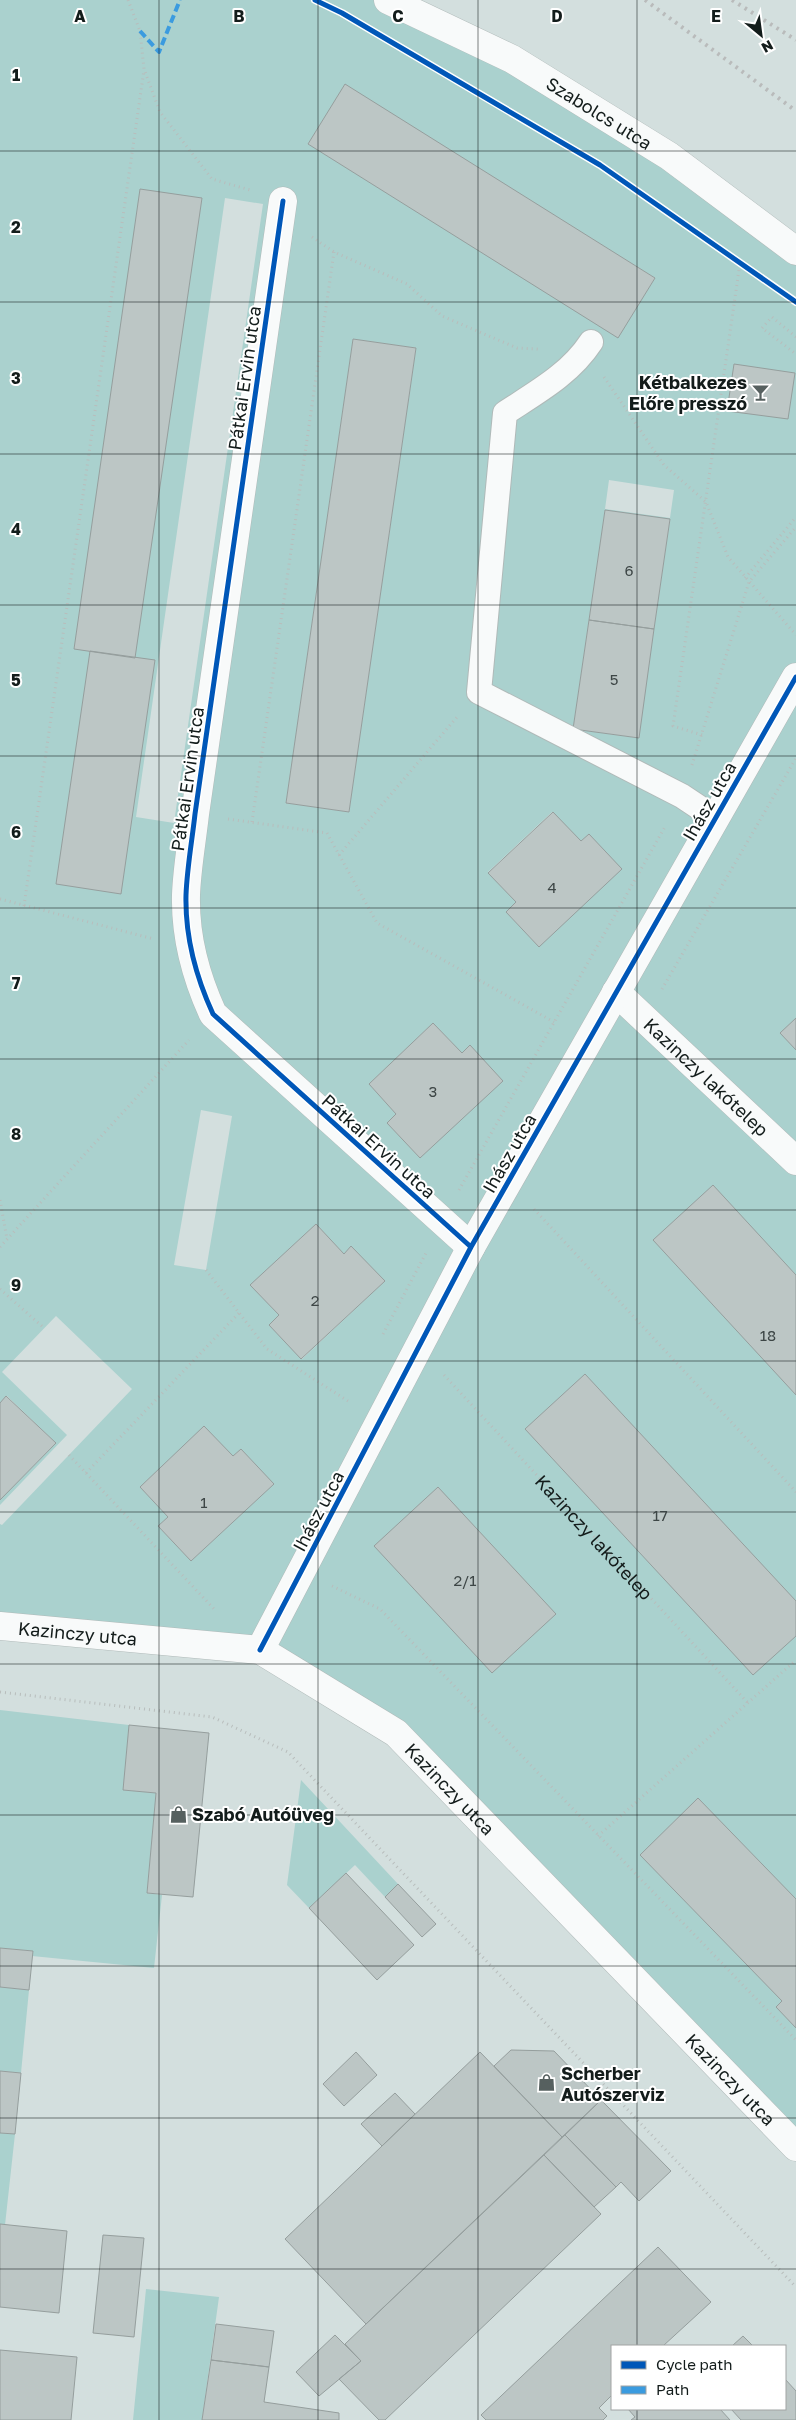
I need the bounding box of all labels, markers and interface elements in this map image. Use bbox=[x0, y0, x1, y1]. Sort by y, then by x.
text: A bbox=[74, 6, 86, 26]
text: B bbox=[233, 6, 245, 26]
text: C bbox=[392, 6, 404, 26]
text: D bbox=[551, 6, 563, 26]
text: E bbox=[711, 6, 721, 26]
north arrow bbox=[736, 10, 786, 60]
text: N bbox=[759, 37, 776, 57]
text: 1 bbox=[12, 65, 20, 85]
street label: Szabolcs utca bbox=[542, 72, 656, 154]
text: 2 bbox=[11, 217, 21, 237]
street label: Pátkai Ervin utca bbox=[223, 304, 265, 452]
text: 3 bbox=[11, 368, 21, 388]
place label: Kétbalkezes Előre presszó bbox=[629, 371, 747, 414]
bar icon: Kétbalkezes Előre presszó bbox=[751, 382, 771, 402]
text: 4 bbox=[11, 519, 21, 539]
house number: 6 bbox=[624, 561, 634, 579]
text: 5 bbox=[11, 670, 21, 690]
house number: 5 bbox=[610, 670, 618, 688]
street label: Pátkai Ervin utca bbox=[166, 705, 208, 853]
street label: Ihász utca bbox=[677, 757, 741, 845]
text: 6 bbox=[11, 822, 21, 842]
house number: 4 bbox=[547, 878, 557, 896]
text: 7 bbox=[12, 973, 21, 993]
street label: Kazinczy lakótelep bbox=[640, 1013, 773, 1141]
house number: 3 bbox=[429, 1082, 437, 1100]
street label: Pátkai Ervin utca bbox=[318, 1089, 440, 1203]
street label: Ihász utca bbox=[477, 1109, 541, 1197]
text: 8 bbox=[11, 1124, 21, 1144]
text: 9 bbox=[11, 1275, 21, 1295]
house number: 2 bbox=[311, 1291, 319, 1309]
house number: 18 bbox=[760, 1326, 776, 1344]
street label: Ihász utca bbox=[288, 1467, 348, 1555]
street label: Kazinczy lakótelep bbox=[531, 1470, 658, 1604]
house number: 1 bbox=[200, 1493, 208, 1511]
house number: 17 bbox=[652, 1506, 668, 1524]
house number: 2/1 bbox=[453, 1571, 477, 1589]
street label: Kazinczy utca bbox=[17, 1617, 138, 1650]
street label: Kazinczy utca bbox=[401, 1738, 499, 1839]
place label: Szabó Autóüveg bbox=[192, 1803, 334, 1825]
shop icon: Szabó Autóüveg bbox=[168, 1804, 188, 1824]
street label: Kazinczy utca bbox=[681, 2029, 780, 2130]
place label: Scherber Autószerviz bbox=[561, 2062, 664, 2105]
shop icon: Scherber Autószerviz bbox=[537, 2073, 557, 2093]
legend bbox=[611, 2345, 786, 2410]
text: Cycle path bbox=[656, 2355, 732, 2373]
text: Path bbox=[656, 2380, 689, 2398]

